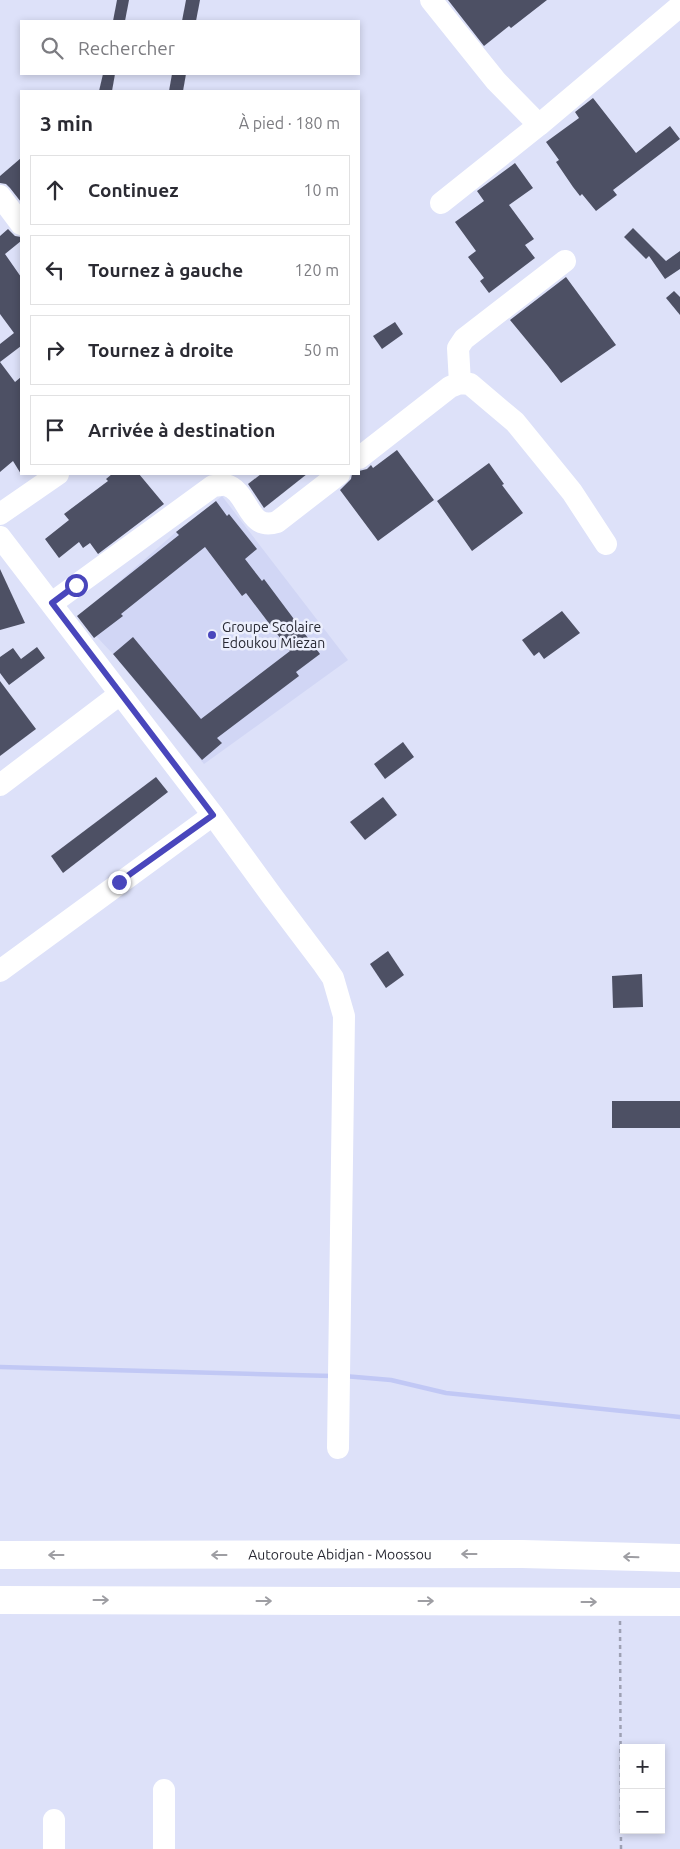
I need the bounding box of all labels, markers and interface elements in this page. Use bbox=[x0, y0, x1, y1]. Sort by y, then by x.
search box bbox=[20, 20, 360, 75]
icon: search bbox=[38, 34, 66, 62]
text: Rechercher bbox=[78, 37, 175, 59]
text: 3 min bbox=[40, 111, 93, 135]
text: À pied · 180 m bbox=[239, 114, 340, 132]
icon: ahead bbox=[41, 176, 69, 204]
text: Continuez bbox=[88, 179, 178, 201]
text: 10 m bbox=[303, 181, 339, 199]
icon: left bbox=[41, 256, 69, 284]
text: Tournez à gauche bbox=[88, 259, 243, 281]
text: 120 m bbox=[294, 261, 339, 279]
icon: right bbox=[41, 336, 69, 364]
text: Tournez à droite bbox=[88, 339, 234, 361]
text: 50 m bbox=[303, 341, 339, 359]
icon: arrive bbox=[41, 416, 69, 444]
text: Arrivée à destination bbox=[88, 419, 275, 441]
route start bbox=[65, 574, 88, 597]
place label: Groupe Scolaire Edoukou Miezan bbox=[222, 619, 325, 651]
marker: Groupe Scolaire Edoukou Miezan bbox=[206, 629, 218, 641]
route end bbox=[108, 871, 131, 894]
street label: Autoroute Abidjan - Moossou bbox=[248, 1546, 432, 1563]
one-way arrow bbox=[461, 1549, 478, 1559]
one-way arrow bbox=[49, 1550, 65, 1560]
one-way arrow bbox=[211, 1550, 228, 1560]
one-way arrow bbox=[624, 1552, 640, 1562]
one-way arrow bbox=[92, 1595, 109, 1605]
one-way arrow bbox=[255, 1596, 271, 1606]
one-way arrow bbox=[418, 1596, 434, 1606]
one-way arrow bbox=[580, 1597, 596, 1607]
map controls bbox=[620, 1744, 665, 1834]
button: + bbox=[620, 1744, 665, 1789]
button: − bbox=[620, 1789, 665, 1834]

